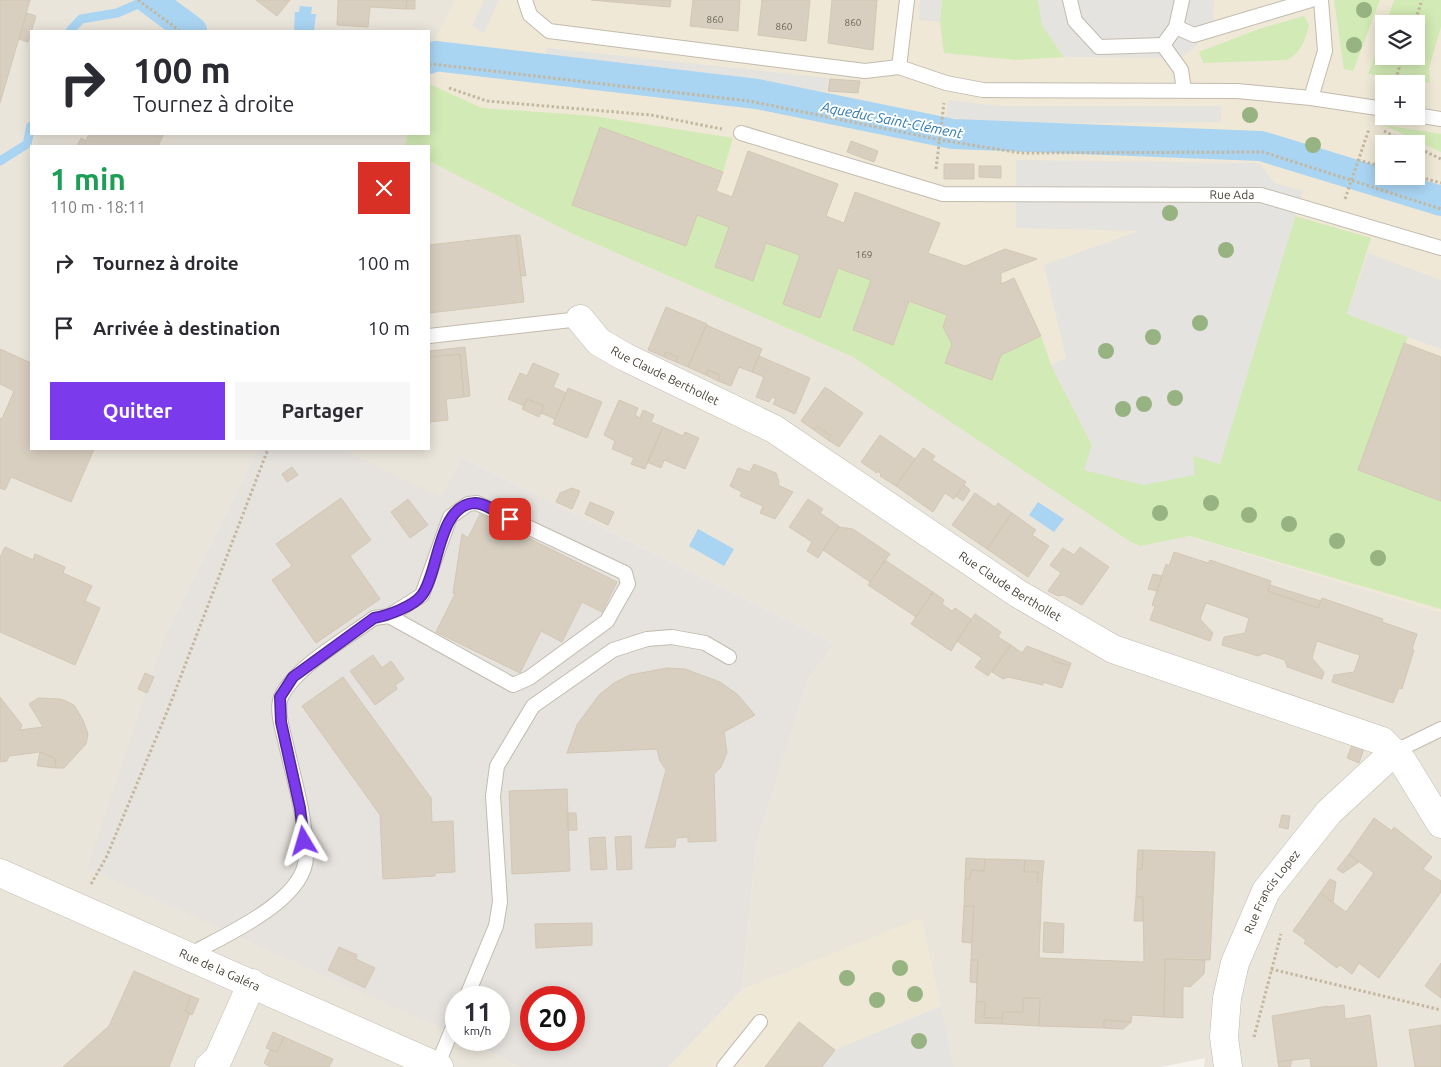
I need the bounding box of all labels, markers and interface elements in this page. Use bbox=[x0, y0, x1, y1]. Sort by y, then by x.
house number: 860 bbox=[707, 14, 724, 25]
map controls bbox=[1375, 15, 1425, 185]
button: layers bbox=[1375, 15, 1425, 65]
house number: 860 bbox=[845, 17, 862, 28]
house number: 860 bbox=[776, 21, 793, 32]
icon: right bbox=[50, 50, 115, 115]
text: 100 m bbox=[133, 50, 231, 90]
button: + bbox=[1375, 75, 1425, 125]
text: Tournez à droite bbox=[133, 91, 294, 116]
water label: Aqueduc Saint-Clément bbox=[819, 98, 965, 142]
button: − bbox=[1375, 135, 1425, 185]
text: 1 min bbox=[50, 162, 126, 196]
button: close bbox=[358, 162, 410, 214]
street label: Rue Ada bbox=[1210, 188, 1254, 201]
text: 110 m · 18:11 bbox=[50, 198, 146, 216]
icon: right bbox=[50, 249, 78, 277]
house number: 169 bbox=[856, 249, 872, 260]
text: Tournez à droite bbox=[93, 252, 239, 274]
text: 100 m bbox=[357, 252, 410, 274]
icon: arrive bbox=[50, 314, 78, 342]
text: Arrivée à destination bbox=[93, 317, 280, 339]
text: 10 m bbox=[368, 317, 410, 339]
street label: Rue Claude Berthollet bbox=[609, 343, 722, 408]
button: Quitter bbox=[50, 382, 225, 440]
button: Partager bbox=[235, 382, 410, 440]
pin bbox=[489, 498, 531, 540]
icon: arrive bbox=[496, 505, 524, 533]
street label: Rue Claude Berthollet bbox=[957, 549, 1064, 623]
position arrow bbox=[277, 814, 329, 866]
street label: Rue Francis Lopez bbox=[1241, 847, 1302, 935]
street label: Rue de la Galéra bbox=[177, 946, 262, 993]
speed limit sign: 20 bbox=[520, 986, 585, 1051]
text: 11 bbox=[463, 998, 492, 1026]
text: km/h bbox=[464, 1024, 491, 1037]

